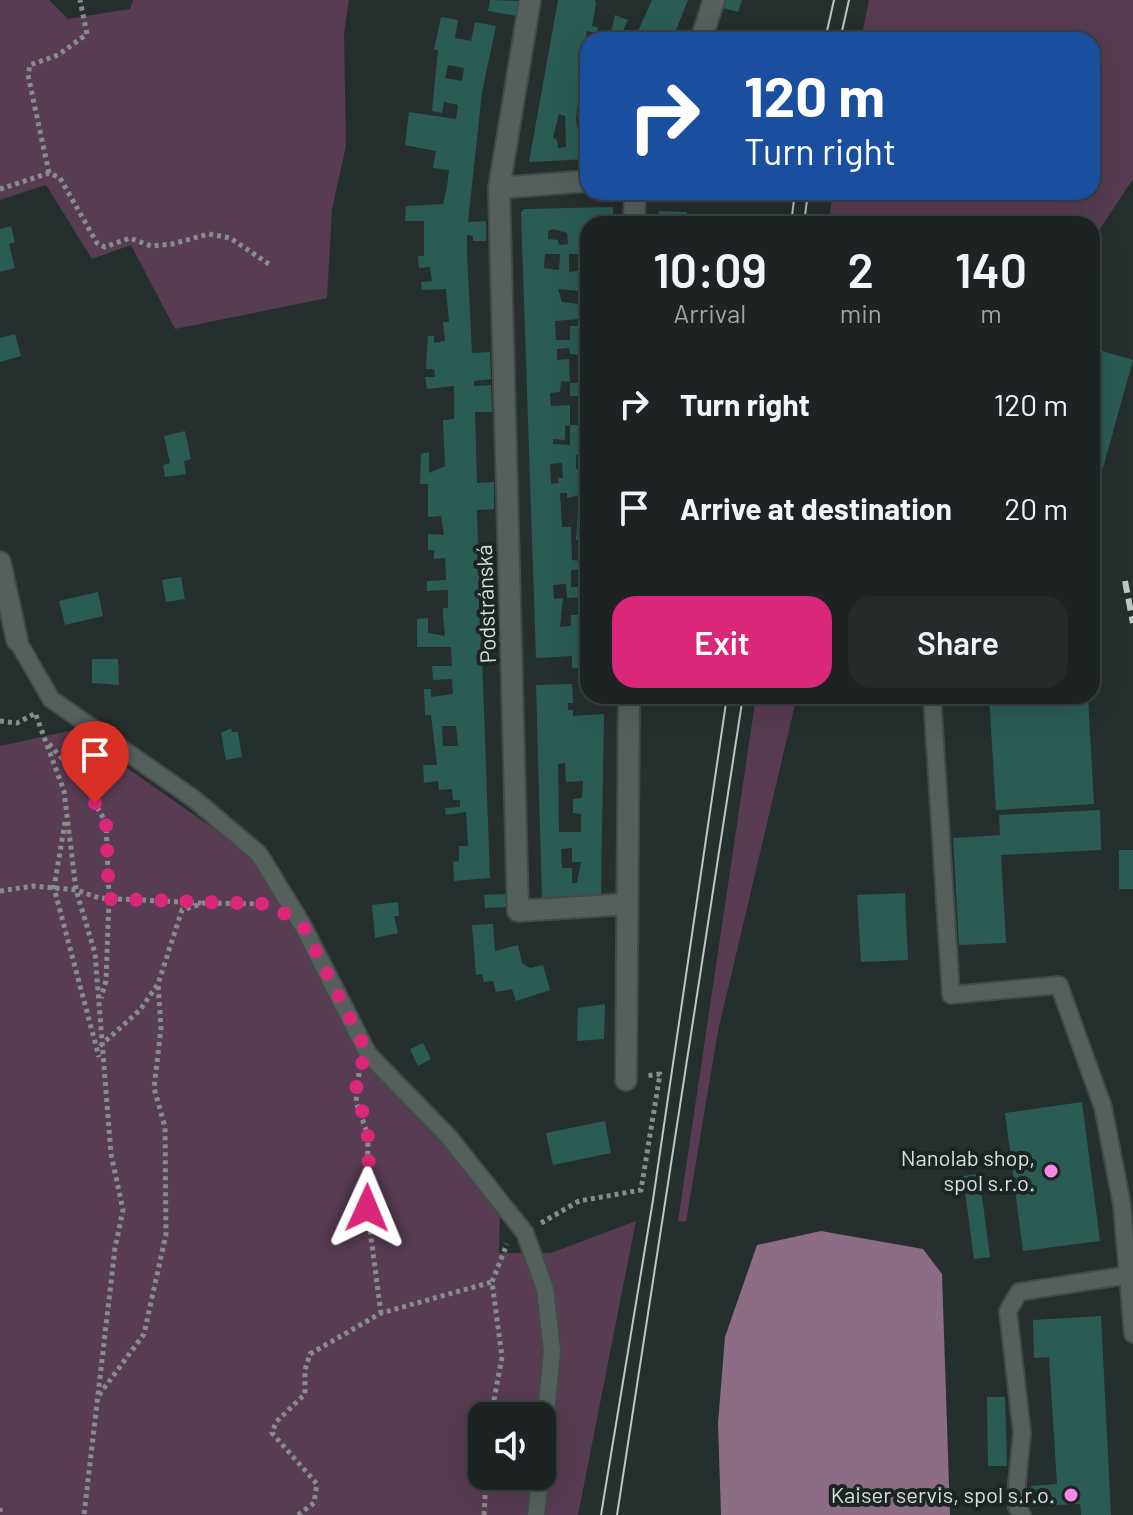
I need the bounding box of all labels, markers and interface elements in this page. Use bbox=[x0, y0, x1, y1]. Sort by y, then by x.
text: 120 m bbox=[744, 61, 885, 128]
icon: right bbox=[612, 64, 716, 168]
text: Turn right bbox=[744, 129, 896, 172]
text: 10:09 bbox=[653, 240, 767, 298]
text: 2 bbox=[848, 240, 874, 298]
text: 140 bbox=[955, 240, 1027, 298]
text: Arrival bbox=[673, 297, 746, 328]
text: min bbox=[840, 297, 882, 328]
text: m bbox=[980, 297, 1002, 328]
icon: right bbox=[612, 382, 656, 426]
text: Turn right bbox=[680, 386, 810, 422]
text: 120 m bbox=[994, 386, 1068, 422]
icon: arrive bbox=[612, 486, 656, 530]
text: Arrive at destination bbox=[680, 490, 952, 526]
text: 20 m bbox=[1004, 490, 1068, 526]
street label: Podstránská bbox=[470, 544, 500, 664]
button: Exit bbox=[612, 596, 832, 688]
button: Share bbox=[848, 596, 1068, 688]
pin bbox=[61, 721, 129, 803]
icon: arrive bbox=[73, 733, 117, 777]
place label: Nanolab shop, spol s.r.o. bbox=[901, 1144, 1035, 1195]
marker: Nanolab shop, spol s.r.o. bbox=[1042, 1162, 1060, 1180]
position arrow bbox=[325, 1166, 409, 1250]
map controls bbox=[468, 1402, 556, 1490]
button: sound bbox=[468, 1402, 556, 1490]
place label: Kaiser servis, spol s.r.o. bbox=[831, 1481, 1055, 1507]
marker: Kaiser servis, spol s.r.o. bbox=[1062, 1486, 1080, 1504]

